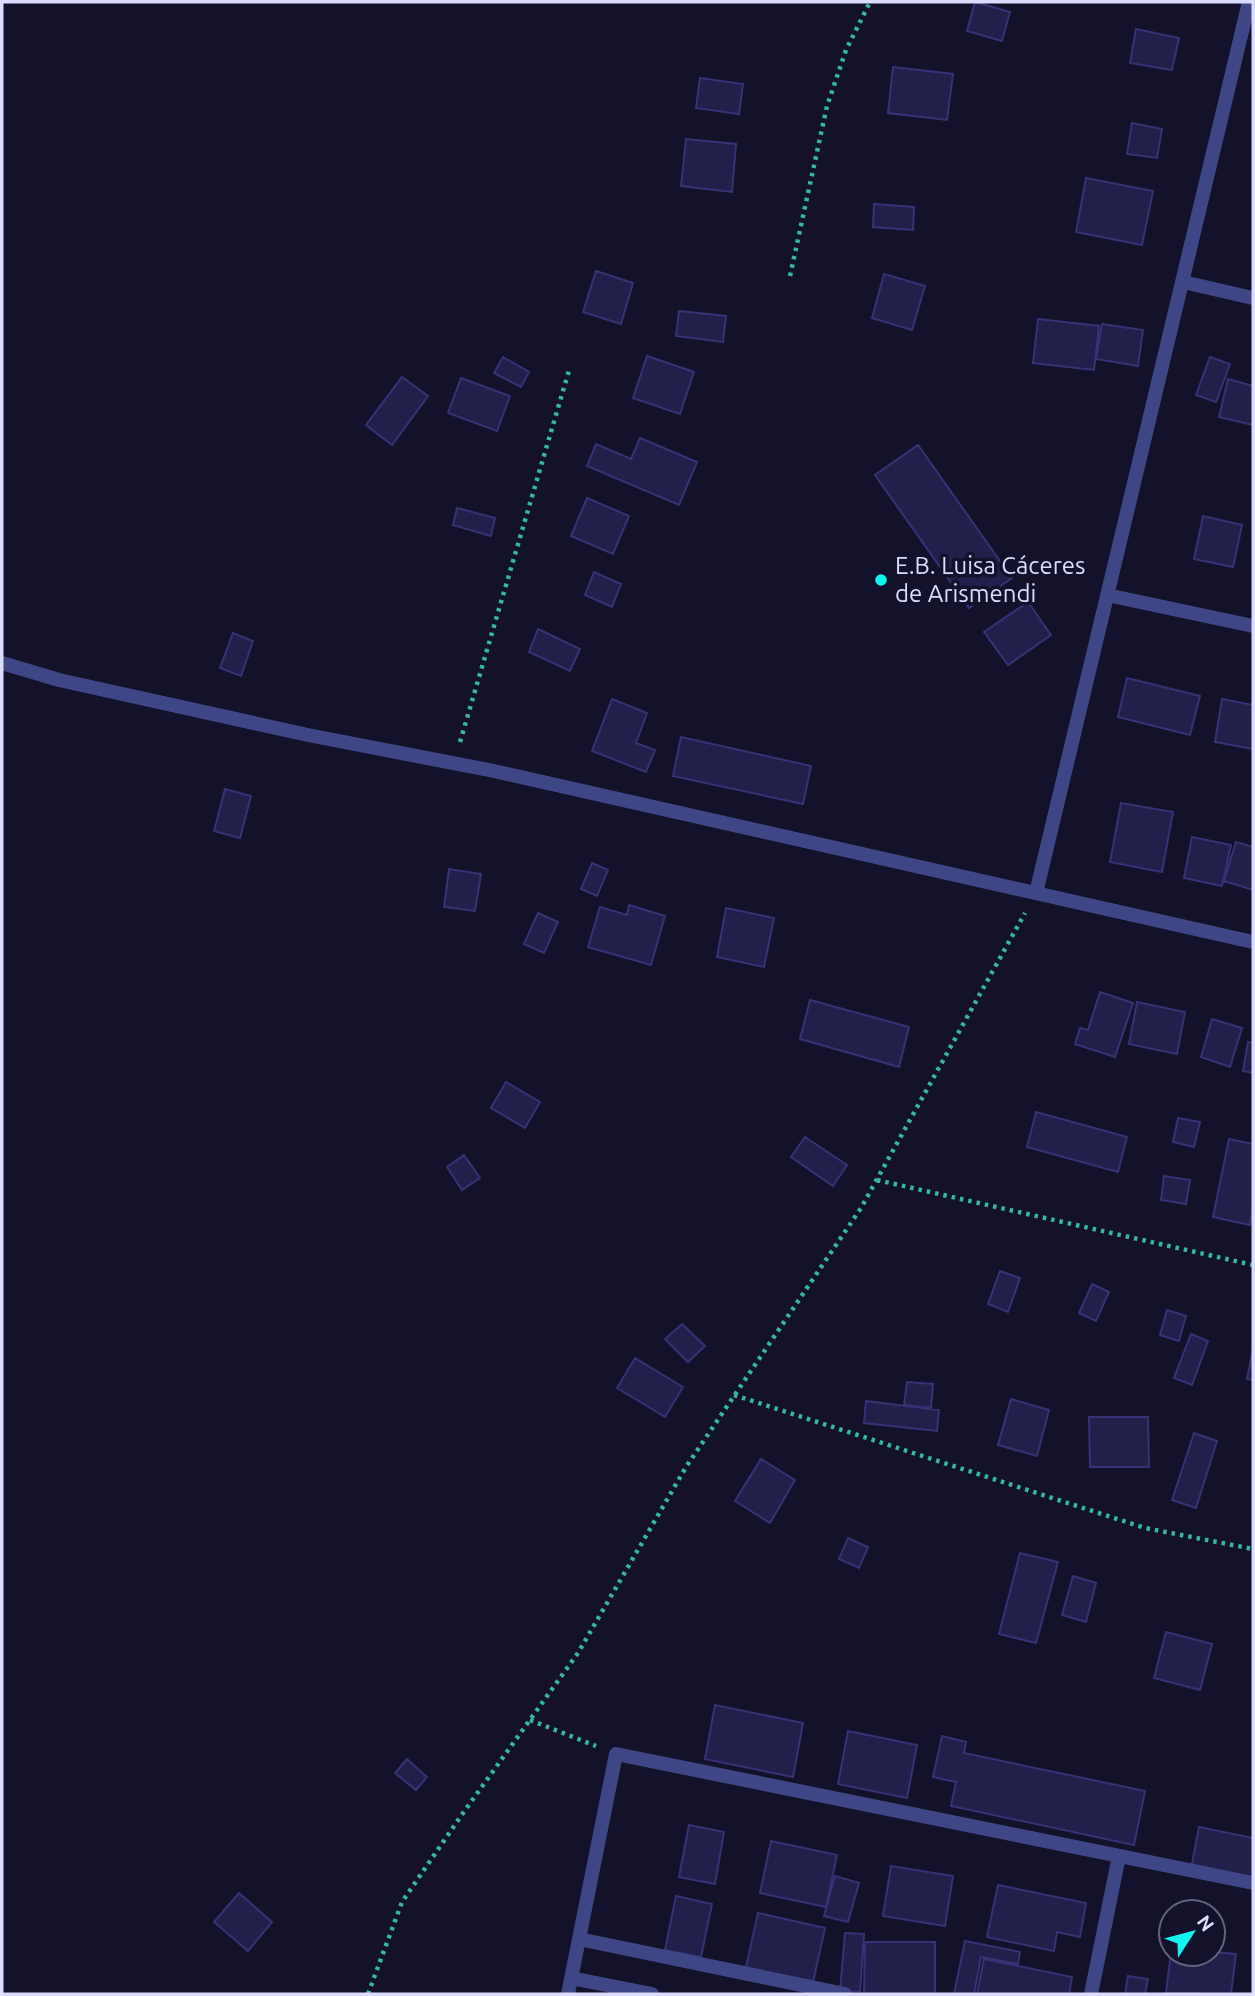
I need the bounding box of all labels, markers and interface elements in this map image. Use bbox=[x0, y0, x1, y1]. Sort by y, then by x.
place label: E.B. Luisa Cáceres de Arismendi bbox=[895, 552, 1085, 607]
marker: E.B. Luisa Cáceres de Arismendi bbox=[873, 572, 889, 588]
north arrow bbox=[1157, 1898, 1227, 1968]
text: N bbox=[1193, 1911, 1219, 1935]

